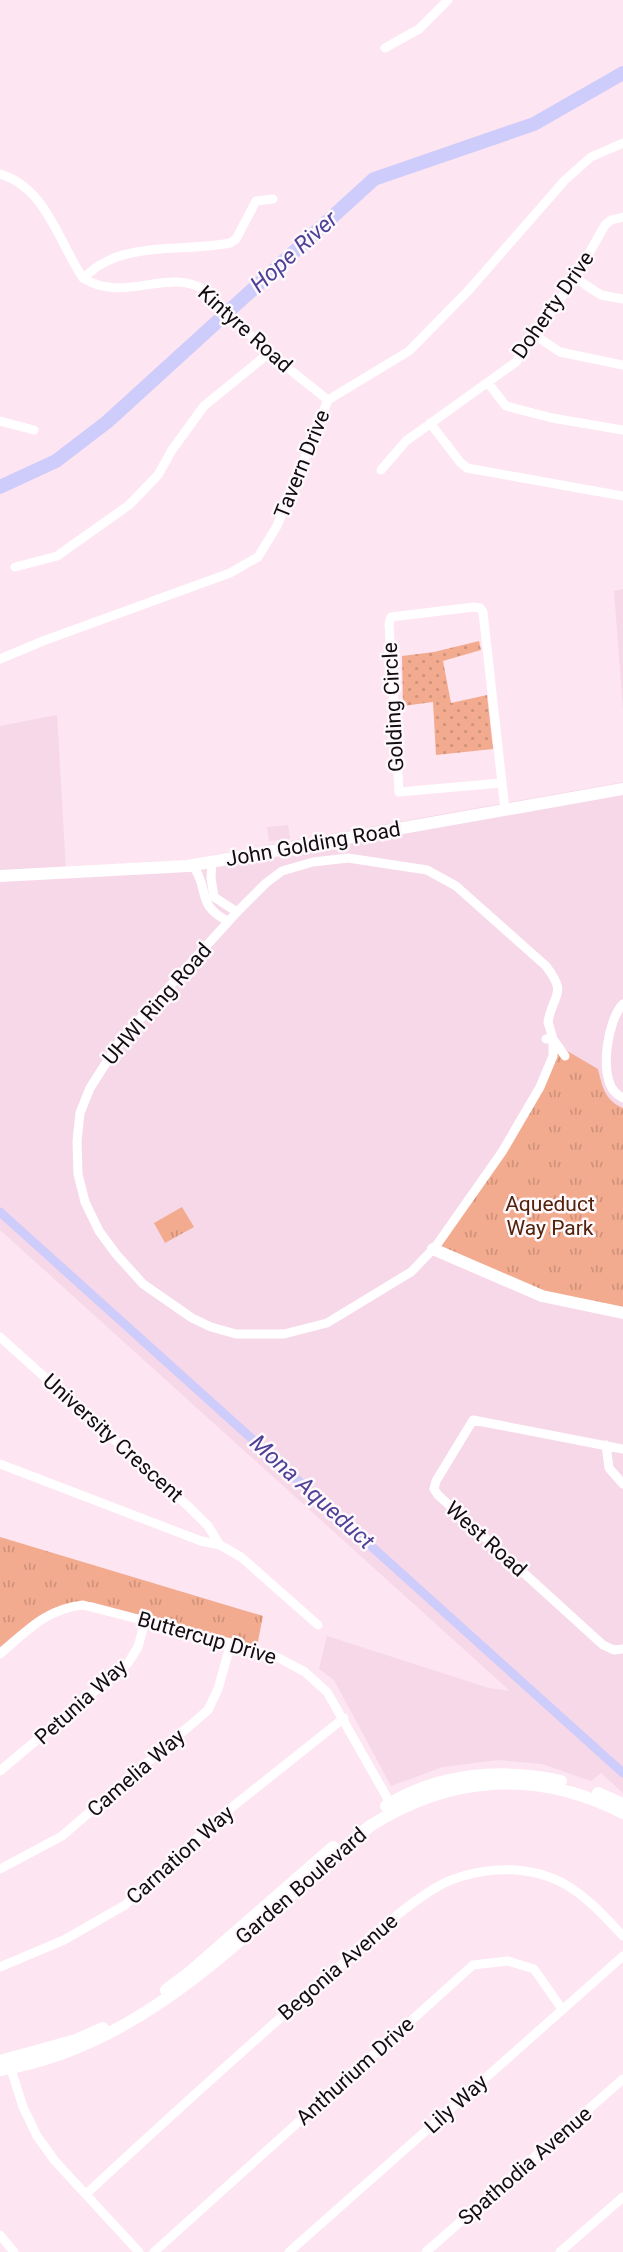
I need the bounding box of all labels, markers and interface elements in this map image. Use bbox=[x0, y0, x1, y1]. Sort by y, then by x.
water label: Hope River bbox=[245, 205, 344, 298]
street label: Doherty Drive bbox=[507, 247, 599, 363]
street label: Kintyre Road bbox=[193, 281, 297, 377]
street label: Tavern Drive bbox=[269, 406, 335, 522]
street label: Golding Circle bbox=[378, 642, 408, 772]
street label: John Golding Road bbox=[224, 817, 402, 871]
street label: UHWI Ring Road bbox=[98, 938, 216, 1070]
park label: Aqueduct Way Park bbox=[505, 1192, 595, 1240]
street label: University Crescent bbox=[38, 1369, 188, 1507]
water label: Mona Aqueduct bbox=[244, 1429, 380, 1555]
street label: West Road bbox=[441, 1496, 531, 1582]
street label: Buttercup Drive bbox=[135, 1607, 279, 1669]
street label: Petunia Way bbox=[30, 1654, 132, 1750]
street label: Camelia Way bbox=[82, 1724, 190, 1822]
street label: Carnation Way bbox=[122, 1801, 238, 1909]
street label: Garden Boulevard bbox=[231, 1823, 371, 1949]
street label: Begonia Avenue bbox=[274, 1909, 402, 2025]
street label: Anthurium Drive bbox=[291, 2012, 419, 2130]
street label: Lily Way bbox=[420, 2070, 492, 2138]
street label: Spathodia Avenue bbox=[454, 2102, 596, 2230]

